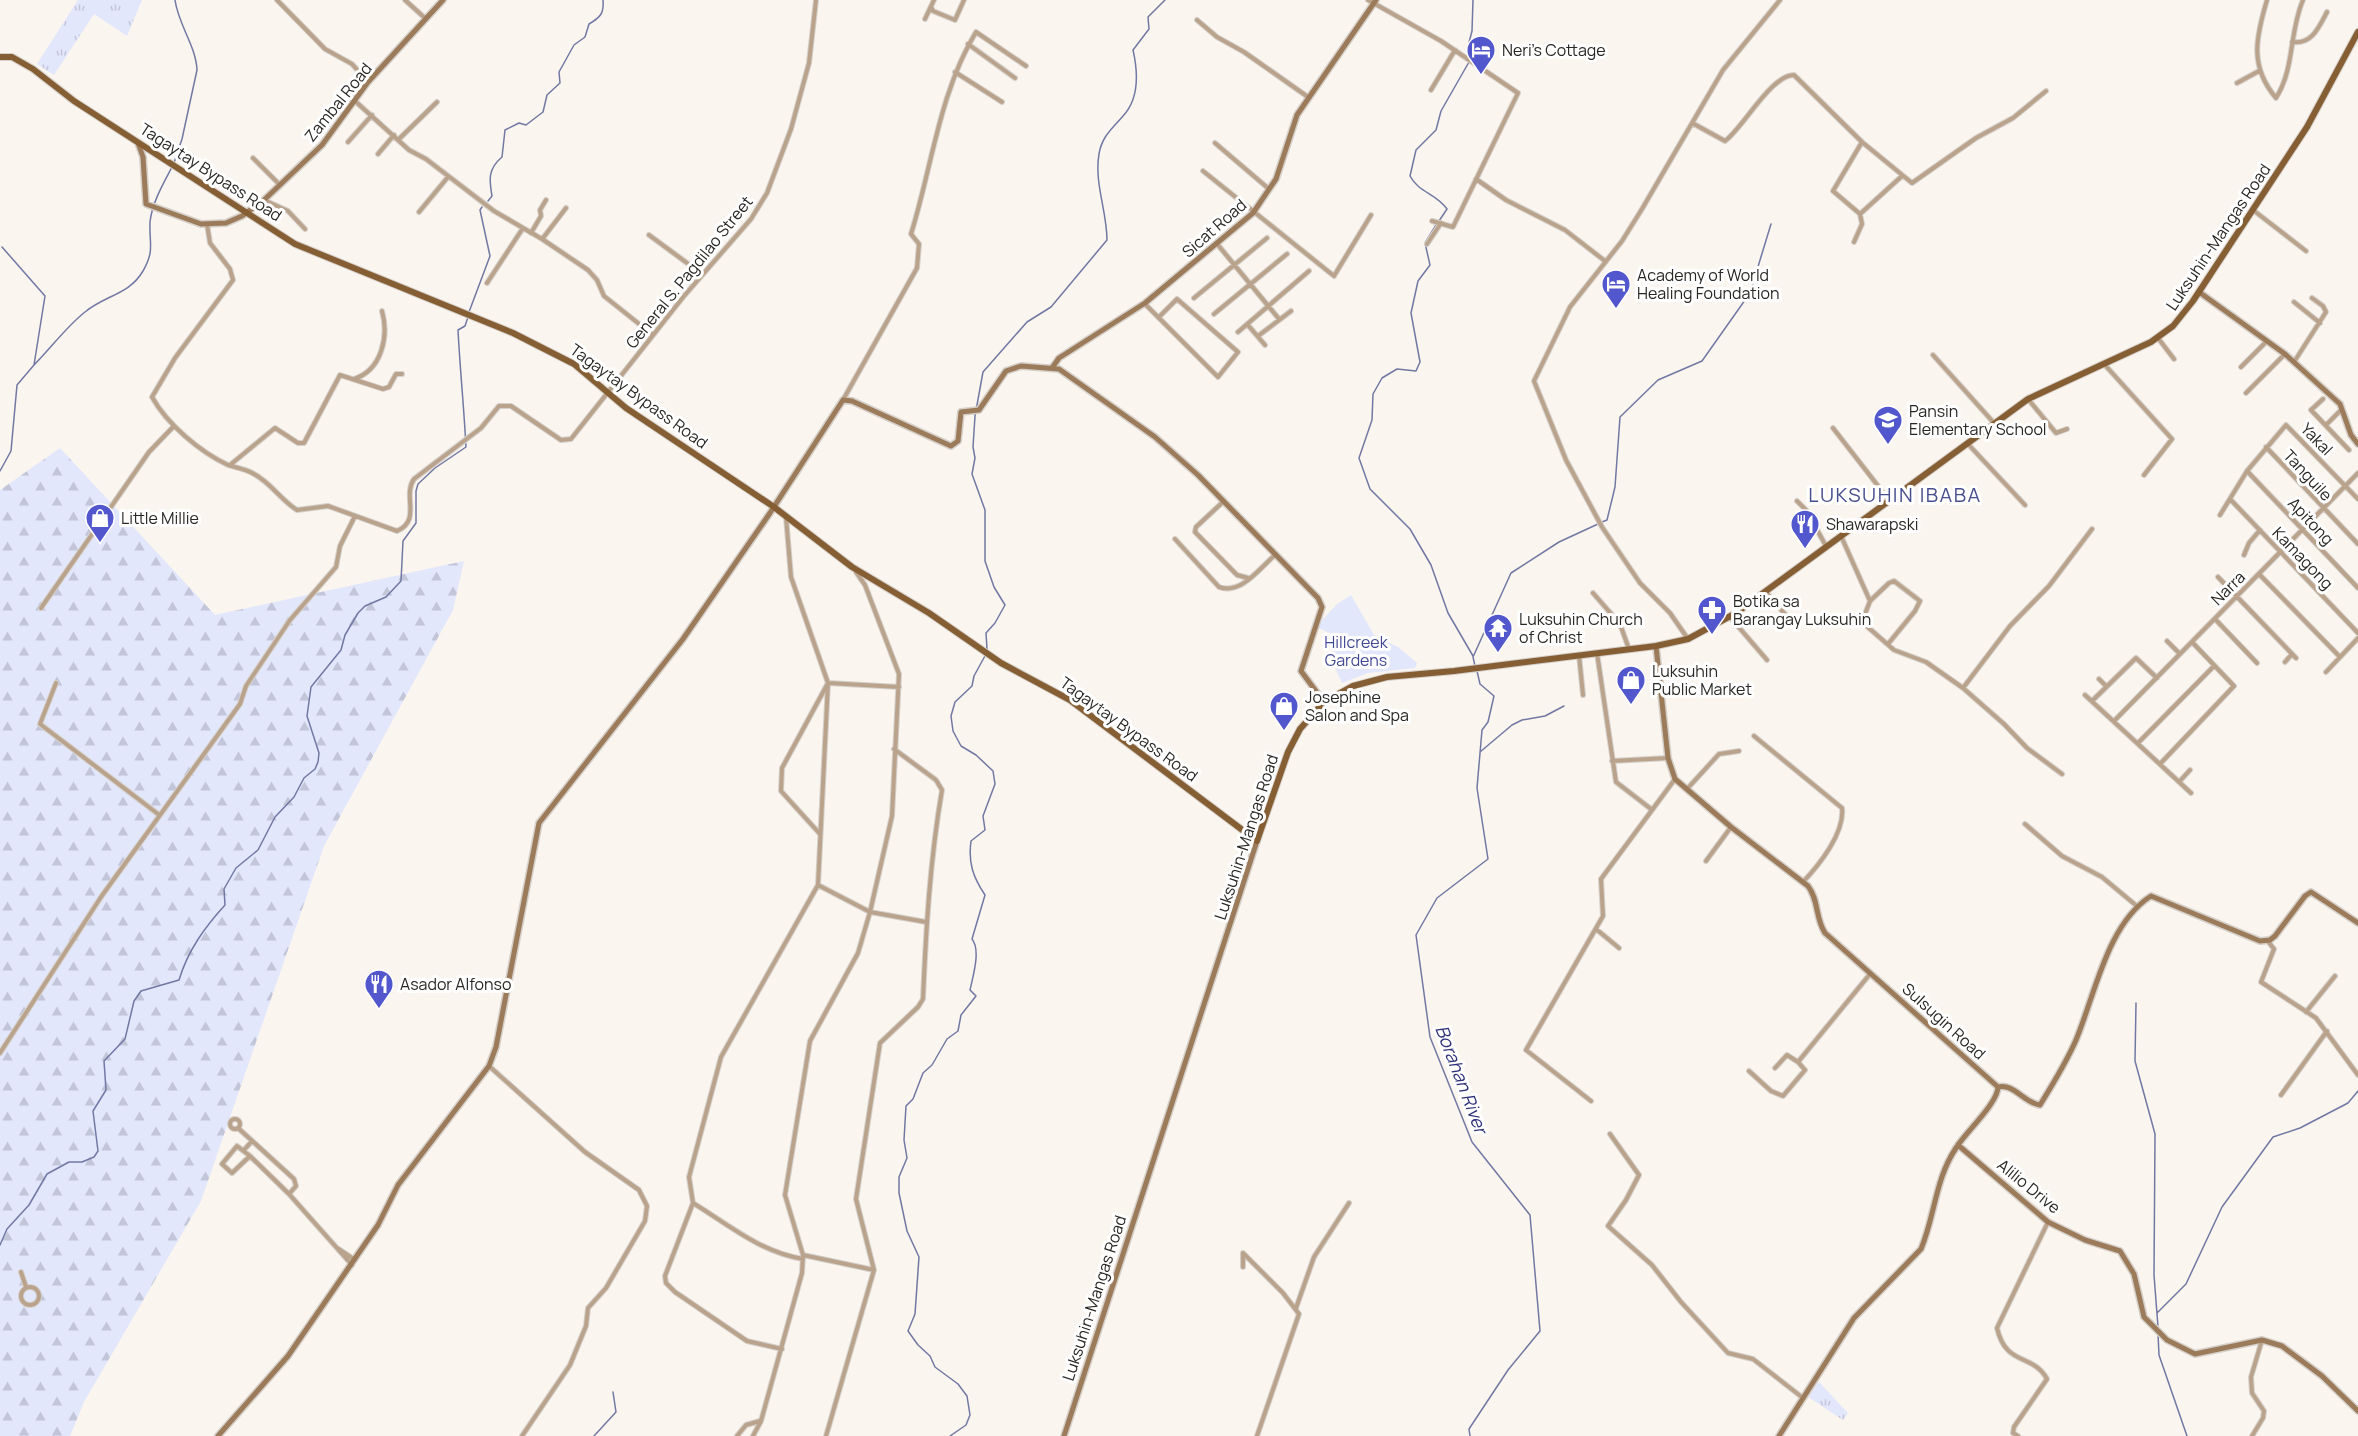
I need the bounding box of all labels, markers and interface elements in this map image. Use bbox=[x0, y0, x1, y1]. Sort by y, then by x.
hotel icon: Neri’s Cottage bbox=[1465, 34, 1497, 76]
place label: Neri’s Cottage bbox=[1502, 39, 1606, 61]
street label: Zambal Road bbox=[299, 58, 377, 146]
street label: Tagaytay Bypass Road bbox=[136, 118, 286, 226]
street label: Luksuhin-Mangas Road bbox=[2161, 159, 2275, 315]
street label: General S. Pagdilao Street bbox=[621, 191, 757, 353]
street label: Sicat Road bbox=[1177, 194, 1251, 262]
place label: Academy of World Healing Foundation bbox=[1637, 264, 1779, 304]
hotel icon: Academy of World Healing Foundation bbox=[1600, 268, 1632, 310]
street label: Tagaytay Bypass Road bbox=[566, 339, 712, 453]
place label: Pansin Elementary School bbox=[1909, 400, 2047, 440]
school or university icon: Pansin Elementary School bbox=[1872, 404, 1904, 446]
street label: Yakal bbox=[2296, 418, 2338, 460]
street label: Tanguile bbox=[2279, 445, 2337, 505]
district label: LUKSUHIN IBABA bbox=[1808, 481, 1982, 508]
street label: Apitong bbox=[2283, 492, 2339, 550]
shop icon: Little Millie bbox=[84, 502, 116, 544]
place label: Little Millie bbox=[121, 507, 199, 529]
restaurant icon: Shawarapski bbox=[1789, 508, 1821, 550]
place label: Shawarapski bbox=[1826, 513, 1918, 535]
street label: Kamagong bbox=[2268, 522, 2338, 594]
street label: Narra bbox=[2206, 566, 2250, 610]
place label: Botika sa Barangay Luksuhin bbox=[1733, 590, 1871, 630]
pharmacy icon: Botika sa Barangay Luksuhin bbox=[1696, 594, 1728, 636]
place label: Luksuhin Church of Christ bbox=[1519, 608, 1643, 648]
temple icon: Luksuhin Church of Christ bbox=[1482, 612, 1514, 654]
park label: Hillcreek Gardens bbox=[1324, 631, 1389, 671]
place label: Luksuhin Public Market bbox=[1652, 660, 1752, 700]
shop icon: Luksuhin Public Market bbox=[1615, 664, 1647, 706]
street label: Tagaytay Bypass Road bbox=[1056, 672, 1202, 786]
place label: Josephine Salon and Spa bbox=[1305, 686, 1409, 726]
shop icon: Josephine Salon and Spa bbox=[1268, 690, 1300, 732]
street label: Luksuhin-Mangas Road bbox=[1209, 752, 1283, 922]
restaurant icon: Asador Alfonso bbox=[363, 968, 395, 1010]
place label: Asador Alfonso bbox=[400, 973, 511, 995]
street label: Sulsugin Road bbox=[1898, 978, 1990, 1064]
water label: Borahan River bbox=[1430, 1021, 1495, 1139]
street label: Alilio Drive bbox=[1993, 1154, 2065, 1218]
street label: Luksuhin-Mangas Road bbox=[1057, 1213, 1131, 1383]

